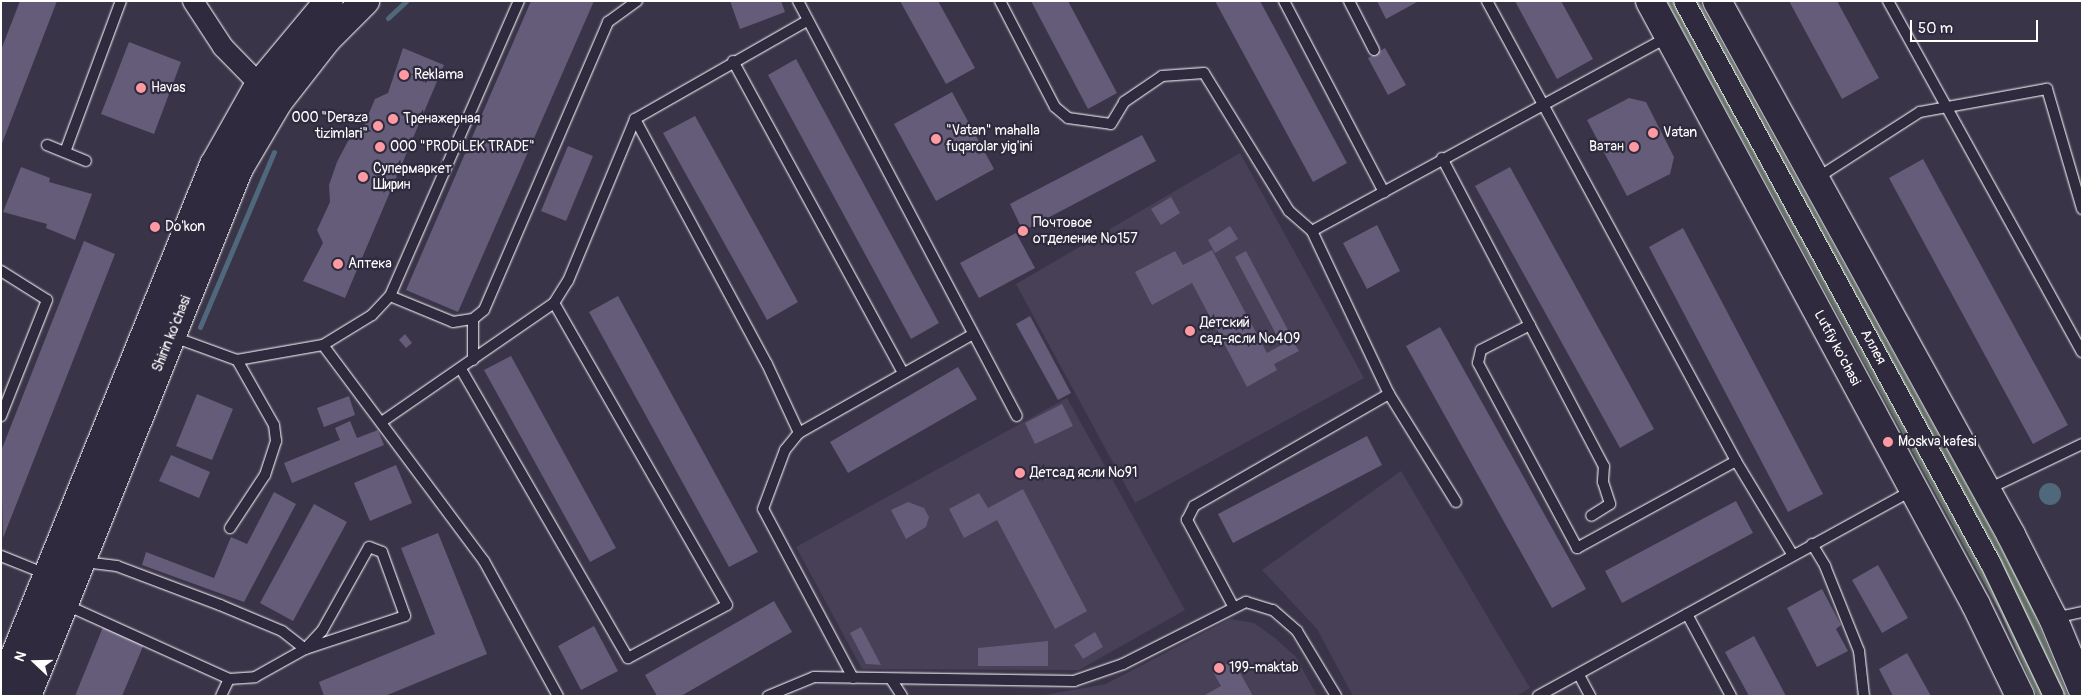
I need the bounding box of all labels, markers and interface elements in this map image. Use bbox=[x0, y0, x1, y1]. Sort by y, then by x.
scale bar bbox=[1913, 10, 2040, 42]
text: 50 m bbox=[1918, 19, 1953, 38]
place label: Reklama bbox=[414, 67, 464, 83]
marker: Reklama bbox=[398, 69, 410, 81]
place label: Havas bbox=[151, 80, 185, 96]
marker: Havas bbox=[135, 82, 147, 94]
place label: OOO "Deraza tizimlari" bbox=[292, 110, 368, 142]
place label: Тренажерная bbox=[403, 111, 480, 127]
marker: Тренажерная bbox=[387, 113, 399, 125]
marker: OOO "Deraza tizimlari" bbox=[372, 120, 384, 132]
place label: "Vatan" mahalla fuqarolar yig'ini bbox=[946, 123, 1040, 156]
place label: Vatan bbox=[1663, 125, 1697, 141]
marker: Vatan bbox=[1647, 127, 1659, 139]
marker: "Vatan" mahalla fuqarolar yig'ini bbox=[930, 133, 942, 145]
place label: ООО "PRODiLEK TRADE" bbox=[390, 139, 535, 155]
place label: Ватан bbox=[1589, 139, 1624, 155]
marker: ООО "PRODiLEK TRADE" bbox=[374, 141, 386, 153]
marker: Ватан bbox=[1628, 141, 1640, 153]
place label: Супермаркет Ширин bbox=[373, 161, 452, 193]
marker: Супермаркет Ширин bbox=[357, 171, 369, 183]
place label: Почтовое отделение №157 bbox=[1033, 215, 1138, 248]
place label: Do'kon bbox=[165, 219, 205, 235]
marker: Do'kon bbox=[149, 221, 161, 233]
marker: Почтовое отделение №157 bbox=[1017, 225, 1029, 237]
place label: Аптека bbox=[348, 256, 392, 272]
marker: Аптека bbox=[332, 258, 344, 270]
street label: Shirin ko'chasi bbox=[149, 293, 195, 375]
street label: Lutfiy ko'chasi bbox=[1810, 307, 1864, 389]
place label: Детский сад-ясли №409 bbox=[1200, 315, 1300, 348]
marker: Детский сад-ясли №409 bbox=[1184, 325, 1196, 337]
street label: Аллея bbox=[1857, 327, 1889, 367]
place label: Moskva kafesi bbox=[1898, 434, 1976, 450]
marker: Moskva kafesi bbox=[1882, 436, 1894, 448]
place label: Детсад ясли №91 bbox=[1030, 465, 1137, 481]
marker: Детсад ясли №91 bbox=[1014, 467, 1026, 479]
north arrow bbox=[10, 637, 60, 687]
text: N bbox=[11, 649, 30, 664]
place label: 199-maktab bbox=[1229, 660, 1299, 676]
marker: 199-maktab bbox=[1213, 662, 1225, 674]

